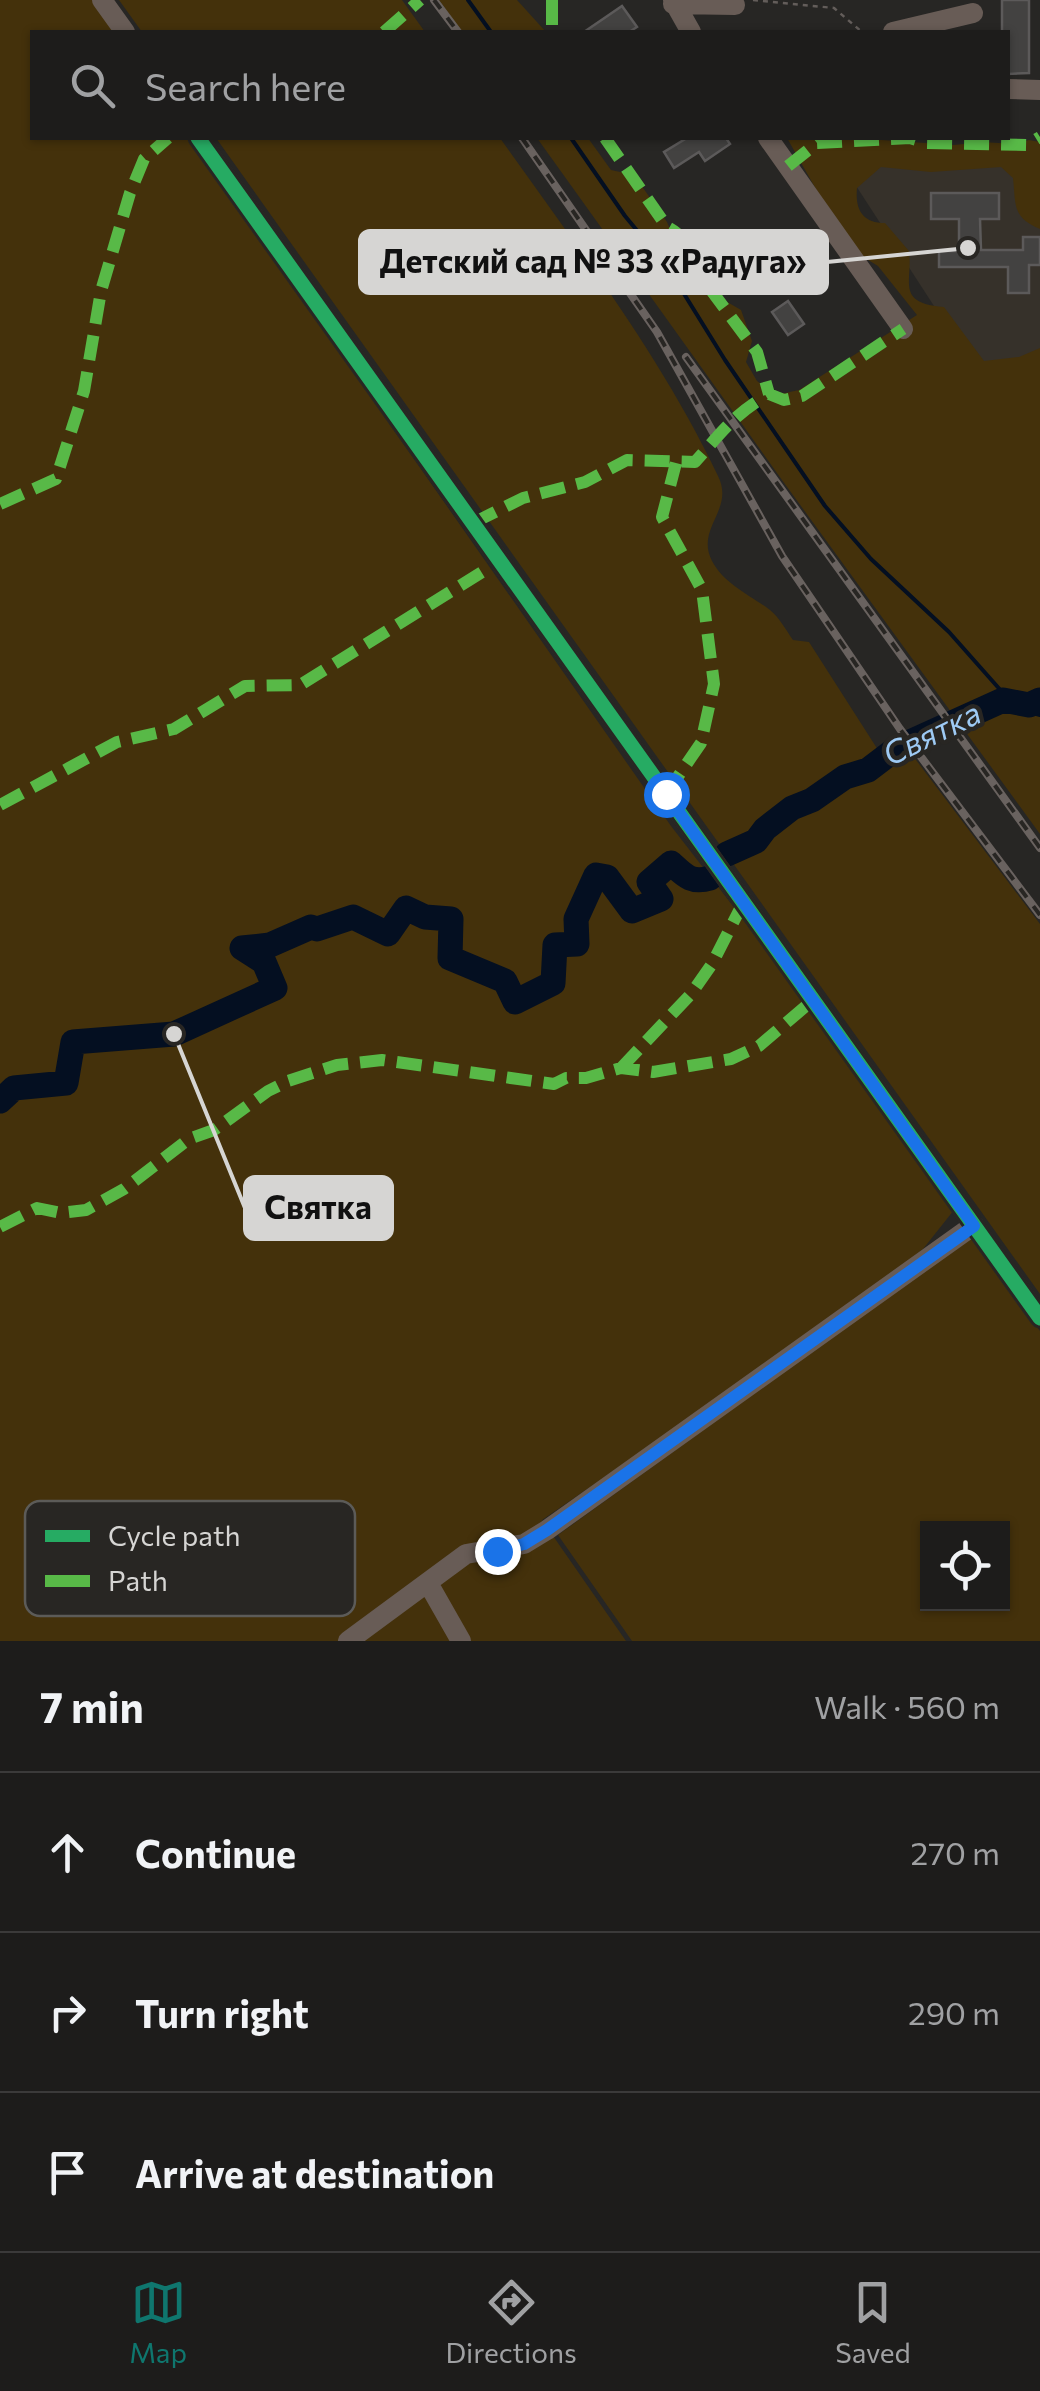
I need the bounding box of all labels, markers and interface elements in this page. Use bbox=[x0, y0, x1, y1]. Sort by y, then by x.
search box bbox=[30, 30, 1010, 140]
icon: search bbox=[65, 58, 120, 113]
text: Search here bbox=[145, 62, 346, 109]
callout: Детский сад № 33 «Радуга» bbox=[360, 231, 827, 293]
text: Детский сад № 33 «Радуга» bbox=[380, 240, 806, 280]
water label: Святка bbox=[875, 691, 987, 773]
route start bbox=[644, 772, 690, 818]
callout: Святка bbox=[245, 1177, 392, 1239]
text: Святка bbox=[264, 1186, 372, 1226]
legend bbox=[25, 1501, 355, 1616]
text: Cycle path bbox=[108, 1518, 240, 1552]
map controls bbox=[920, 1521, 1010, 1611]
button: locate bbox=[920, 1521, 1010, 1611]
route end bbox=[475, 1529, 521, 1575]
text: Path bbox=[108, 1563, 168, 1597]
text: 7 min bbox=[40, 1680, 144, 1732]
text: Walk · 560 m bbox=[814, 1686, 1000, 1726]
icon: ahead bbox=[40, 1825, 95, 1880]
text: Continue bbox=[135, 1829, 296, 1876]
text: 270 m bbox=[911, 1832, 1000, 1872]
icon: right bbox=[40, 1985, 95, 2040]
text: Turn right bbox=[135, 1989, 309, 2036]
text: 290 m bbox=[908, 1992, 1000, 2032]
icon: arrive bbox=[40, 2145, 95, 2200]
text: Arrive at destination bbox=[135, 2149, 494, 2196]
tab: Map bbox=[129, 2275, 187, 2369]
tab: Directions bbox=[445, 2275, 577, 2369]
tab: Saved bbox=[835, 2275, 911, 2369]

